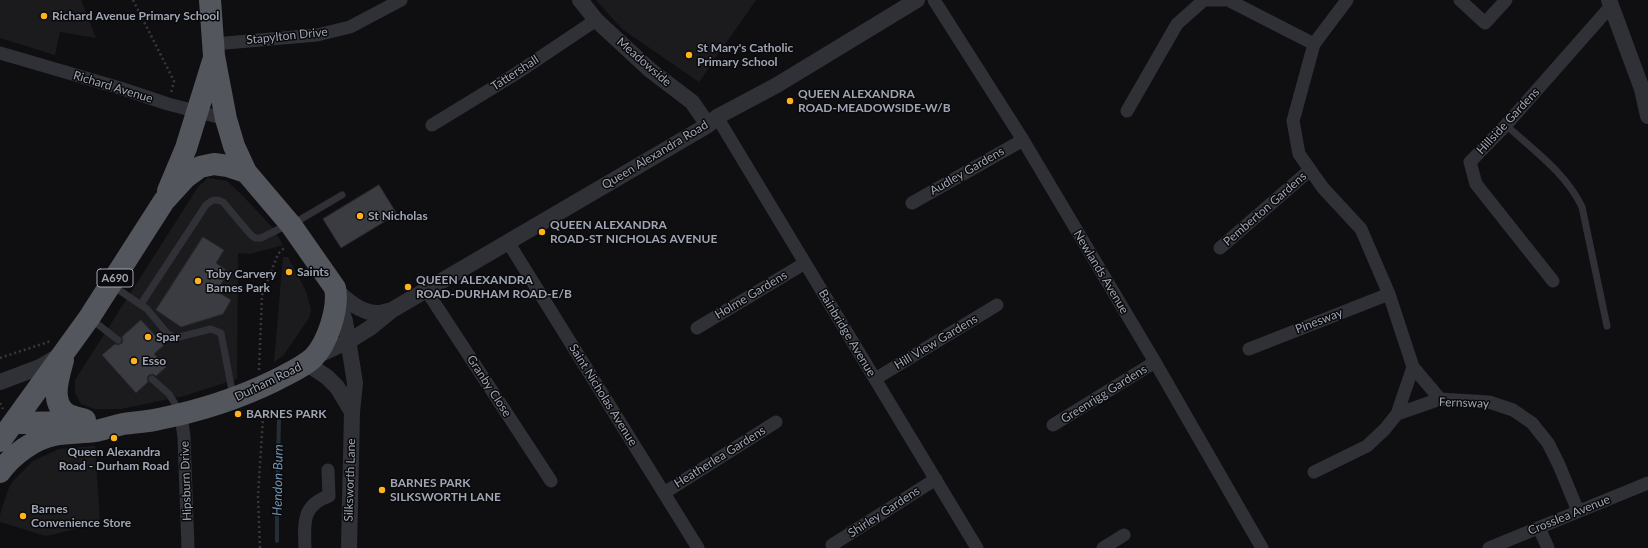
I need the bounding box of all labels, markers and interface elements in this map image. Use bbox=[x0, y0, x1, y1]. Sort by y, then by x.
place label: Richard Avenue Primary School bbox=[52, 9, 219, 23]
marker: Richard Avenue Primary School bbox=[39, 11, 49, 21]
street label: Stapylton Drive bbox=[246, 25, 328, 47]
street label: Meadowside bbox=[614, 35, 674, 89]
place label: St Mary's Catholic Primary School bbox=[697, 41, 793, 69]
marker: St Mary's Catholic Primary School bbox=[684, 50, 694, 60]
street label: Tattershall bbox=[488, 52, 542, 94]
street label: Richard Avenue bbox=[72, 68, 154, 106]
street label: Hillside Gardens bbox=[1474, 85, 1542, 157]
place label: QUEEN ALEXANDRA ROAD-MEADOWSIDE-W/B bbox=[798, 87, 951, 115]
marker: QUEEN ALEXANDRA ROAD-MEADOWSIDE-W/B bbox=[785, 96, 795, 106]
street label: Queen Alexandra Road bbox=[599, 118, 711, 192]
street label: Audley Gardens bbox=[927, 144, 1007, 198]
street label: Pemberton Gardens bbox=[1221, 169, 1309, 249]
place label: St Nicholas bbox=[368, 209, 428, 223]
marker: St Nicholas bbox=[355, 211, 365, 221]
place label: QUEEN ALEXANDRA ROAD-ST NICHOLAS AVENUE bbox=[550, 218, 717, 246]
marker: QUEEN ALEXANDRA ROAD-ST NICHOLAS AVENUE bbox=[537, 227, 547, 237]
street label: Newlands Avenue bbox=[1070, 228, 1132, 316]
place label: Saints bbox=[297, 265, 329, 279]
place label: Toby Carvery Barnes Park bbox=[206, 267, 276, 295]
marker: Saints bbox=[284, 267, 294, 277]
street label: Holme Gardens bbox=[712, 268, 790, 322]
road number: A690 bbox=[97, 269, 133, 287]
place label: QUEEN ALEXANDRA ROAD-DURHAM ROAD-E/B bbox=[416, 273, 572, 301]
marker: Toby Carvery Barnes Park bbox=[193, 276, 203, 286]
marker: QUEEN ALEXANDRA ROAD-DURHAM ROAD-E/B bbox=[403, 282, 413, 292]
street label: Bainbridge Avenue bbox=[815, 287, 879, 379]
street label: Pinesway bbox=[1293, 305, 1345, 337]
street label: Hill View Gardens bbox=[892, 312, 980, 372]
place label: Spar bbox=[156, 330, 180, 344]
marker: Spar bbox=[143, 332, 153, 342]
street label: Saint Nicholas Avenue bbox=[566, 341, 640, 449]
street label: Granby Close bbox=[464, 352, 514, 420]
place label: Esso bbox=[142, 354, 166, 368]
marker: Esso bbox=[129, 356, 139, 366]
street label: Durham Road bbox=[232, 360, 304, 404]
street label: Greenrigg Gardens bbox=[1058, 362, 1150, 426]
street label: Fernsway bbox=[1439, 395, 1489, 411]
place label: BARNES PARK bbox=[246, 407, 327, 421]
marker: BARNES PARK bbox=[233, 409, 243, 419]
street label: Heatherlea Gardens bbox=[672, 423, 768, 491]
marker: Queen Alexandra Road - Durham Road bbox=[109, 433, 119, 443]
street label: Silksworth Lane bbox=[341, 438, 359, 522]
street label: Hipsburn Drive bbox=[177, 441, 195, 521]
water label: Hendon Burn bbox=[270, 444, 286, 516]
place label: Queen Alexandra Road - Durham Road bbox=[59, 445, 169, 473]
place label: BARNES PARK SILKSWORTH LANE bbox=[390, 476, 501, 504]
street label: Shirley Gardens bbox=[846, 484, 922, 540]
marker: BARNES PARK SILKSWORTH LANE bbox=[377, 485, 387, 495]
street label: Crosslea Avenue bbox=[1526, 492, 1612, 538]
place label: Barnes Convenience Store bbox=[31, 502, 131, 530]
marker: Barnes Convenience Store bbox=[18, 511, 28, 521]

